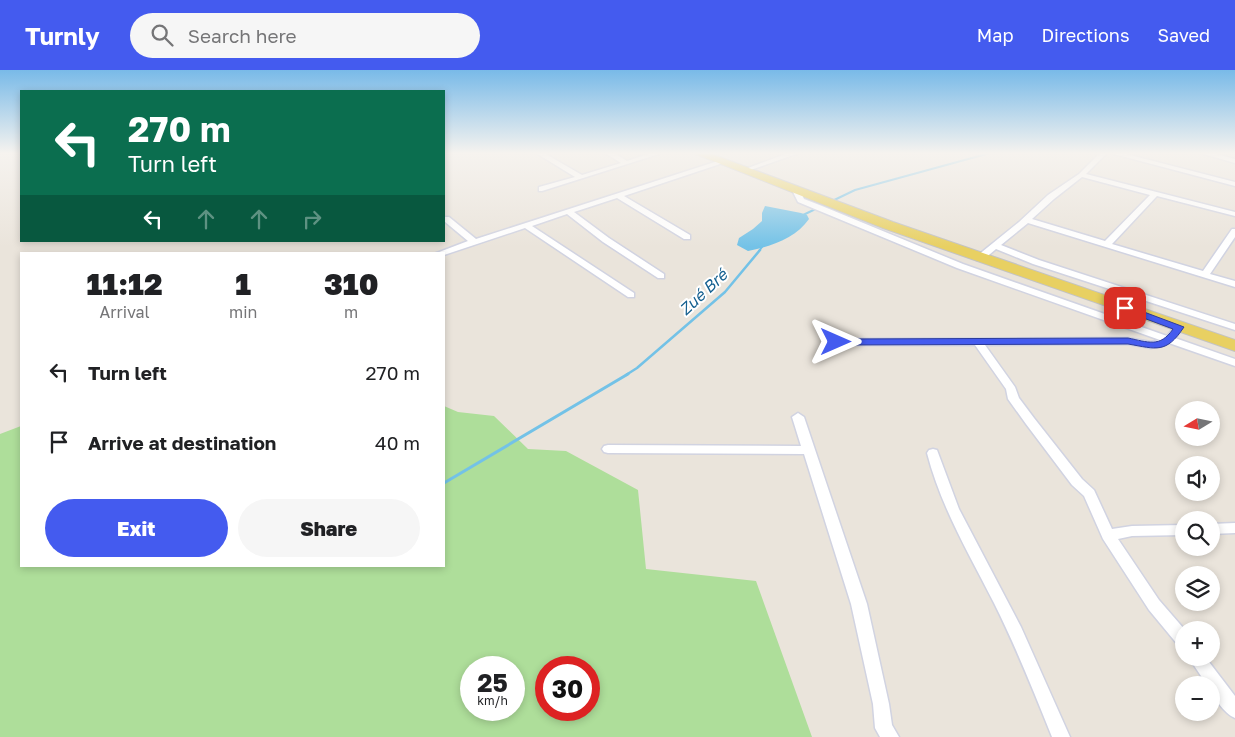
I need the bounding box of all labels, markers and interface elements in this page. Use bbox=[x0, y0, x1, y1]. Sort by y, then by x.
search box bbox=[130, 13, 480, 58]
text: Turnly bbox=[25, 21, 100, 50]
icon: search bbox=[148, 21, 176, 49]
text: Search here bbox=[188, 24, 297, 47]
text: Map bbox=[977, 24, 1013, 46]
text: Directions bbox=[1041, 24, 1129, 46]
text: Saved bbox=[1157, 24, 1210, 46]
text: 270 m bbox=[128, 108, 231, 150]
icon: left bbox=[45, 110, 110, 175]
text: Turn left bbox=[128, 150, 217, 177]
icon: left bbox=[139, 205, 167, 233]
icon: ahead bbox=[192, 205, 220, 233]
icon: ahead bbox=[245, 205, 273, 233]
icon: right bbox=[298, 205, 326, 233]
water label: Zué Bré bbox=[675, 264, 732, 319]
text: 11:12 bbox=[87, 266, 163, 302]
text: 1 bbox=[235, 266, 251, 302]
text: 310 bbox=[324, 266, 378, 302]
pin bbox=[1104, 287, 1146, 329]
icon: arrive bbox=[1111, 294, 1139, 322]
text: Arrival bbox=[99, 302, 150, 322]
text: min bbox=[229, 302, 257, 322]
text: m bbox=[344, 302, 358, 322]
position arrow bbox=[809, 315, 861, 367]
icon: left bbox=[45, 358, 73, 386]
text: Turn left bbox=[88, 361, 167, 384]
text: 270 m bbox=[366, 361, 420, 384]
north arrow bbox=[1175, 401, 1220, 446]
map controls bbox=[1175, 401, 1220, 721]
icon: arrive bbox=[45, 428, 73, 456]
text: Arrive at destination bbox=[88, 431, 276, 454]
text: 40 m bbox=[375, 431, 420, 454]
button: sound bbox=[1175, 456, 1220, 501]
button: Exit bbox=[45, 499, 228, 557]
button: Share bbox=[238, 499, 420, 557]
button: search bbox=[1175, 511, 1220, 556]
button: layers bbox=[1175, 566, 1220, 611]
button: + bbox=[1175, 621, 1220, 666]
speed limit sign: 30 bbox=[535, 656, 600, 721]
text: 25 bbox=[477, 667, 508, 698]
button: − bbox=[1175, 676, 1220, 721]
text: km/h bbox=[477, 693, 508, 708]

